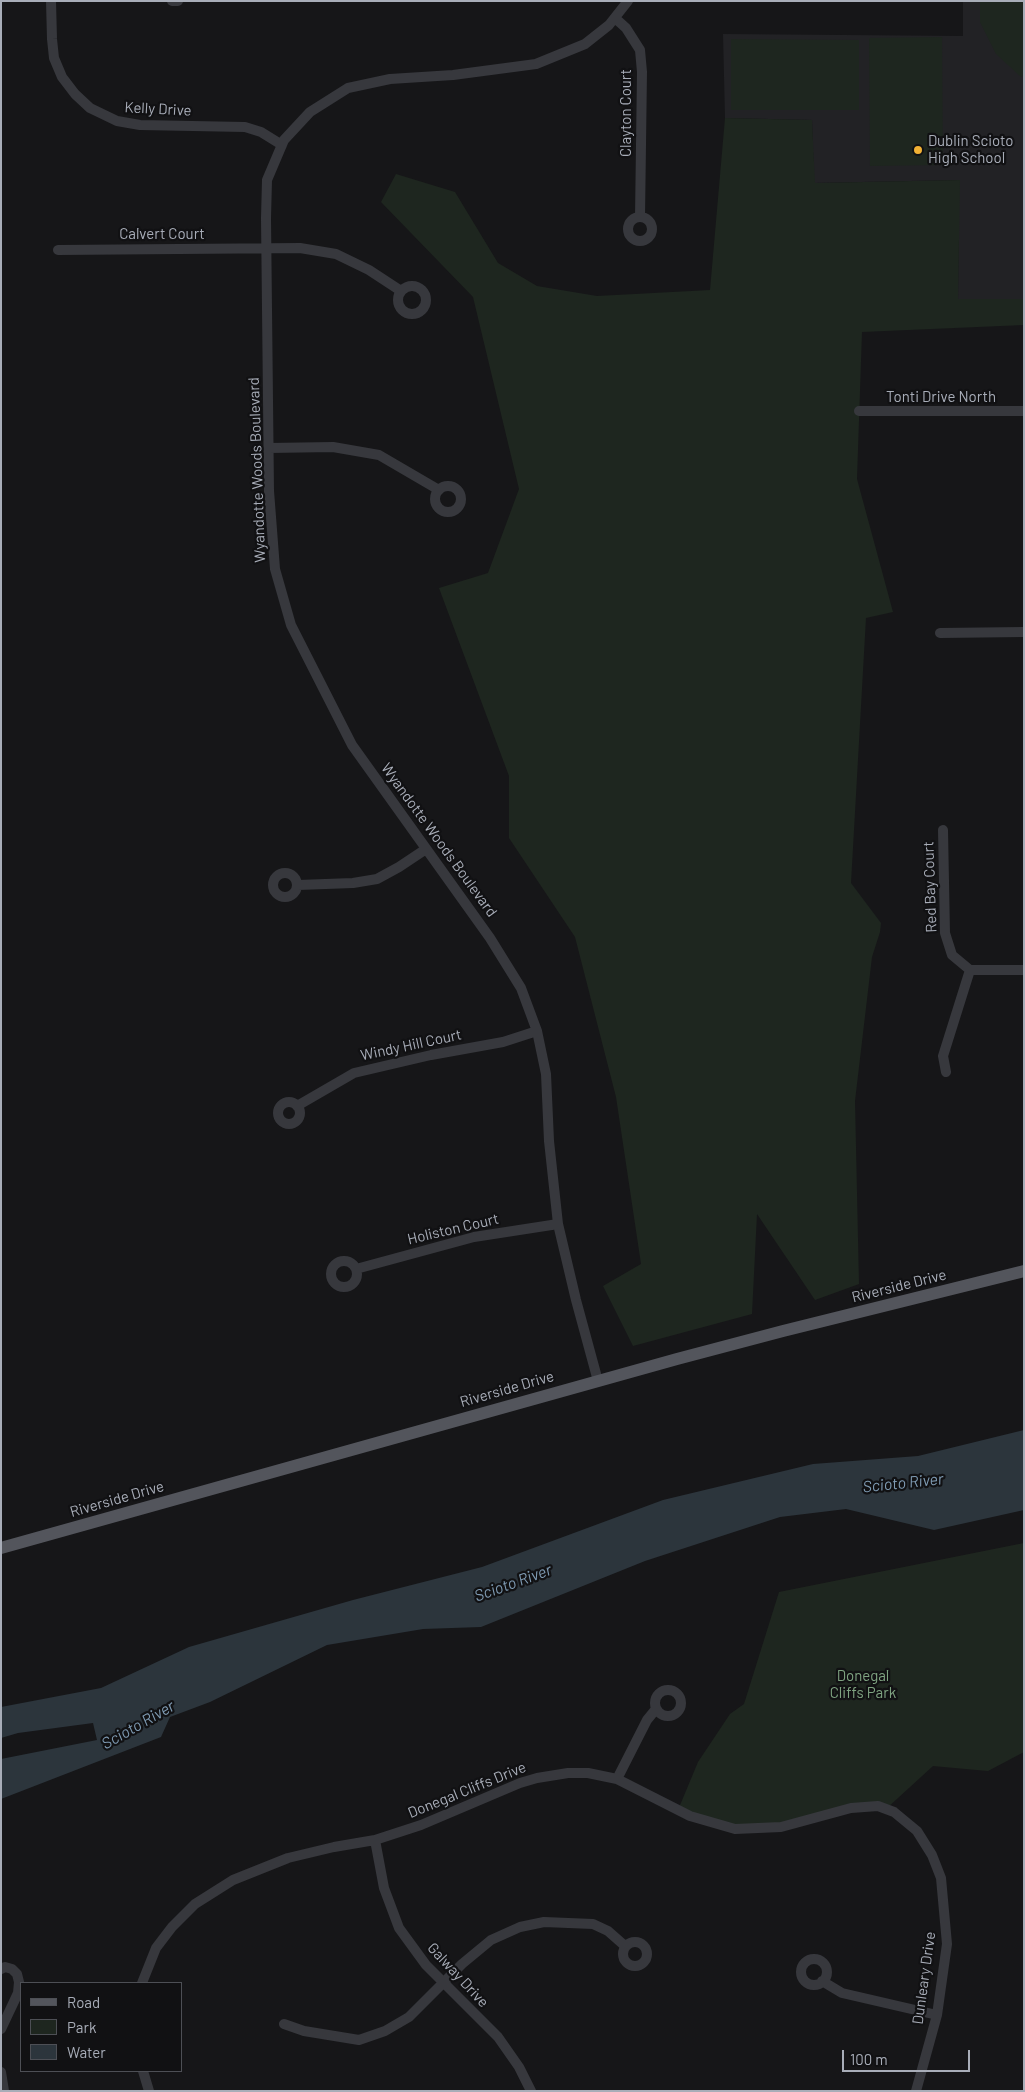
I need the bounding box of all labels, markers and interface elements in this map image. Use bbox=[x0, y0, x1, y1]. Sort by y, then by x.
street label: Clayton Court bbox=[617, 69, 635, 157]
street label: Kelly Drive bbox=[124, 98, 192, 120]
place label: Dublin Scioto High School bbox=[928, 132, 1014, 167]
marker: Dublin Scioto High School bbox=[912, 144, 924, 156]
street label: Calvert Court bbox=[119, 225, 205, 243]
street label: Wyandotte Woods Boulevard bbox=[245, 377, 269, 563]
street label: Tonti Drive North bbox=[886, 388, 996, 406]
street label: Wyandotte Woods Boulevard bbox=[377, 760, 501, 920]
street label: Red Bay Court bbox=[919, 841, 941, 933]
street label: Windy Hill Court bbox=[359, 1025, 463, 1065]
street label: Holiston Court bbox=[405, 1210, 501, 1248]
street label: Riverside Drive bbox=[850, 1266, 948, 1306]
street label: Riverside Drive bbox=[458, 1367, 556, 1411]
water label: Scioto River bbox=[862, 1469, 944, 1497]
street label: Riverside Drive bbox=[68, 1477, 166, 1521]
water label: Scioto River bbox=[472, 1560, 554, 1606]
park label: Donegal Cliffs Park bbox=[830, 1667, 896, 1702]
water label: Scioto River bbox=[98, 1696, 178, 1754]
street label: Donegal Cliffs Drive bbox=[405, 1758, 529, 1822]
street label: Dunleary Drive bbox=[909, 1930, 939, 2026]
street label: Galway Drive bbox=[424, 1939, 492, 2011]
legend bbox=[20, 1982, 182, 2072]
text: Road bbox=[67, 1993, 100, 2011]
text: Park bbox=[67, 2018, 96, 2036]
scale bar bbox=[845, 2040, 972, 2072]
text: Water bbox=[67, 2043, 106, 2061]
text: 100 m bbox=[850, 2050, 888, 2068]

